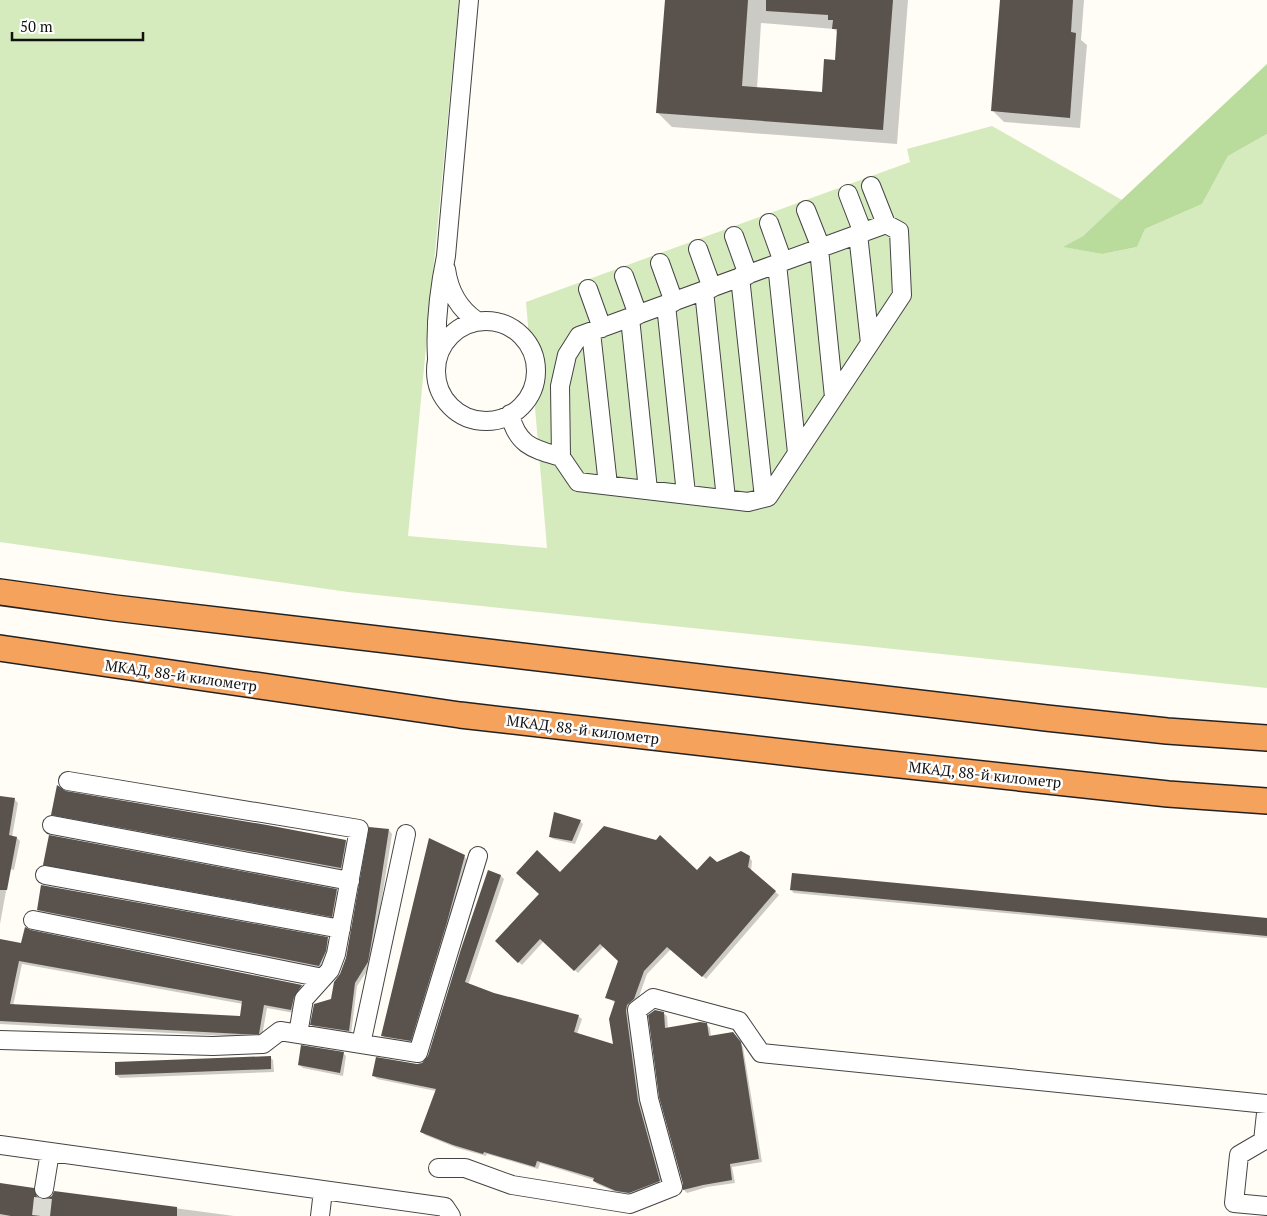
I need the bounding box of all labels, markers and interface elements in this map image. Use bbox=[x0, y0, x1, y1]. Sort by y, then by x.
scale bar bbox=[12, 10, 144, 42]
text: 50 m bbox=[20, 16, 53, 36]
street label: МКАД, 88-й километр bbox=[104, 654, 258, 696]
street label: МКАД, 88-й километр bbox=[506, 710, 660, 748]
street label: МКАД, 88-й километр bbox=[908, 756, 1062, 792]

